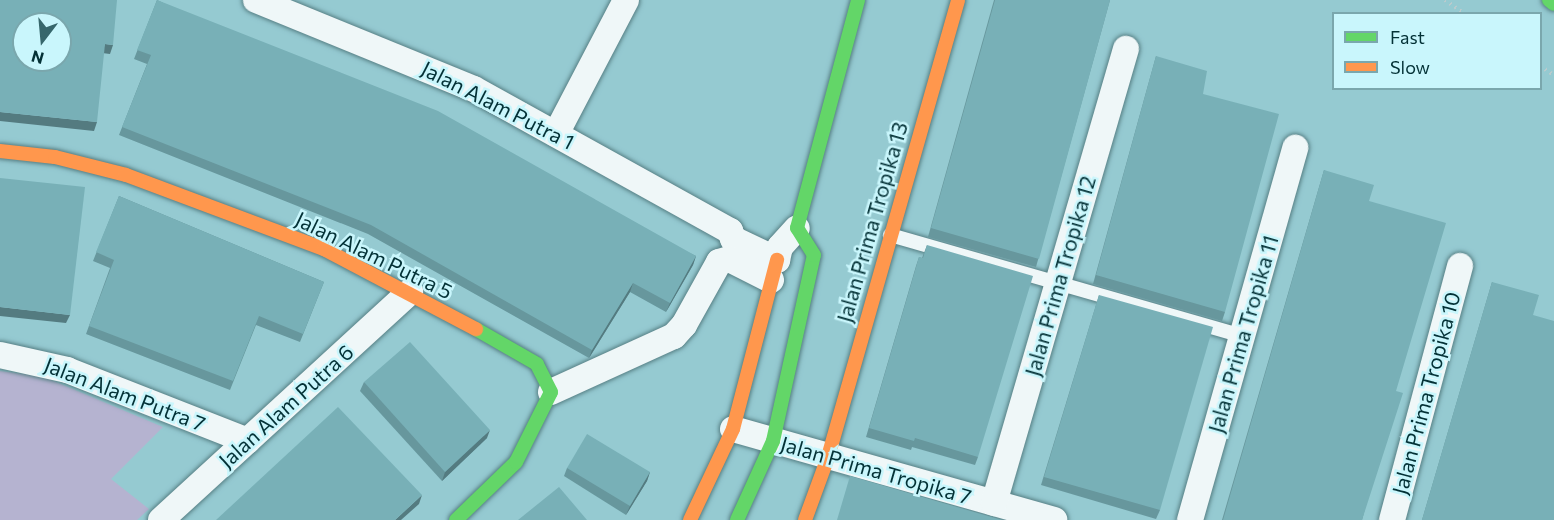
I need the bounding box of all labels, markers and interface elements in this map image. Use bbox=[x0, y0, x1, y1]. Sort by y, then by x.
north arrow bbox=[12, 12, 72, 72]
legend bbox=[1332, 12, 1542, 90]
text: Fast bbox=[1390, 26, 1425, 48]
text: N bbox=[29, 47, 46, 69]
street label: Jalan Alam Putra 1 bbox=[417, 56, 579, 154]
text: Slow bbox=[1390, 56, 1430, 78]
street label: Jalan Prima Tropika 13 bbox=[831, 119, 913, 325]
street label: Jalan Prima Tropika 12 bbox=[1019, 173, 1101, 379]
street label: Jalan Alam Putra 5 bbox=[291, 206, 457, 304]
street label: Jalan Prima Tropika 11 bbox=[1203, 232, 1283, 436]
street label: Jalan Prima Tropika 10 bbox=[1387, 289, 1465, 497]
street label: Jalan Alam Putra 6 bbox=[214, 339, 358, 473]
street label: Jalan Alam Putra 7 bbox=[41, 352, 209, 436]
street label: Jalan Prima Tropika 7 bbox=[778, 431, 974, 509]

